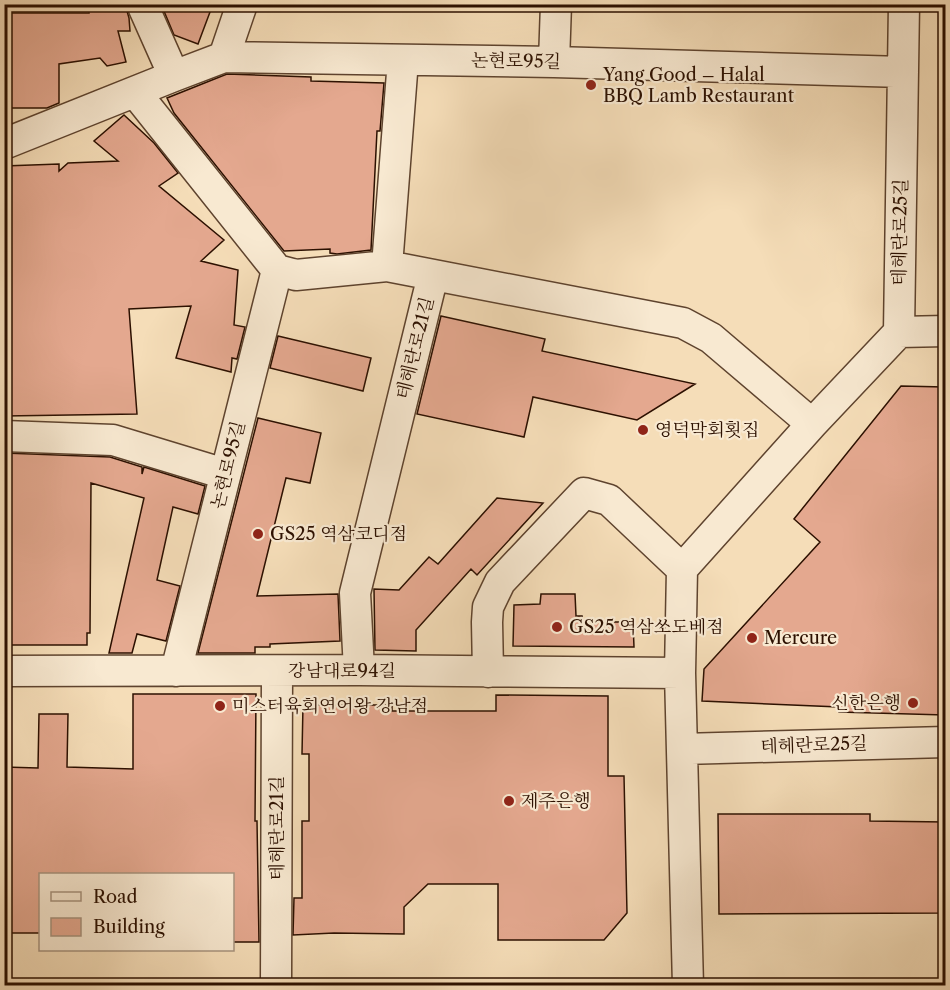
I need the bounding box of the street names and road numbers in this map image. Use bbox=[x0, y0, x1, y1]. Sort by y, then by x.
street label: 논현로95길 bbox=[471, 49, 561, 73]
street label: 테헤란로25길 bbox=[888, 178, 912, 286]
street label: 테헤란로21길 bbox=[392, 294, 438, 402]
street label: 논현로95길 bbox=[206, 419, 250, 511]
street label: 강남대로94길 bbox=[288, 660, 396, 682]
street label: 테헤란로25길 bbox=[760, 732, 868, 758]
street label: 테헤란로21길 bbox=[266, 776, 288, 880]

